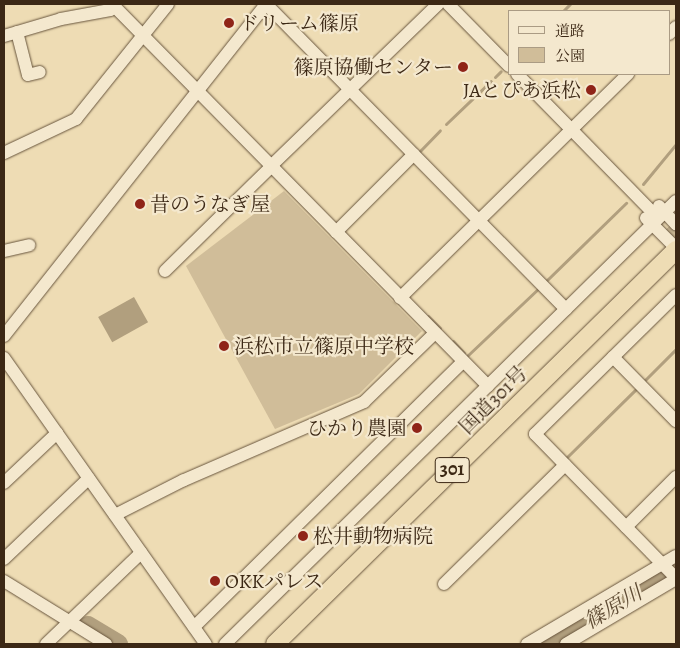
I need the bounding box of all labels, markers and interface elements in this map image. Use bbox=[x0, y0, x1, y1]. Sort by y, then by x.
legend bbox=[508, 10, 670, 75]
place label: ドリーム篠原 bbox=[239, 11, 359, 35]
marker: ドリーム篠原 bbox=[223, 17, 235, 29]
text: 道路 bbox=[555, 21, 585, 41]
text: 公園 bbox=[555, 46, 585, 66]
place label: 篠原協働センター bbox=[293, 55, 453, 79]
marker: 篠原協働センター bbox=[457, 61, 469, 73]
place label: JAとぴあ浜松 bbox=[463, 78, 581, 102]
marker: JAとぴあ浜松 bbox=[585, 84, 597, 96]
place label: 昔のうなぎ屋 bbox=[150, 192, 270, 216]
marker: 昔のうなぎ屋 bbox=[134, 198, 146, 210]
place label: 浜松市立篠原中学校 bbox=[234, 334, 414, 358]
marker: 浜松市立篠原中学校 bbox=[218, 340, 230, 352]
street label: 国道301号 bbox=[454, 361, 532, 439]
place label: ひかり農園 bbox=[307, 416, 407, 440]
marker: ひかり農園 bbox=[411, 422, 423, 434]
road number: 301 bbox=[434, 454, 470, 486]
place label: 松井動物病院 bbox=[313, 524, 433, 548]
marker: 松井動物病院 bbox=[297, 530, 309, 542]
place label: OKKパレス bbox=[225, 569, 324, 593]
marker: OKKパレス bbox=[209, 575, 221, 587]
water label: 篠原川 bbox=[580, 580, 646, 634]

